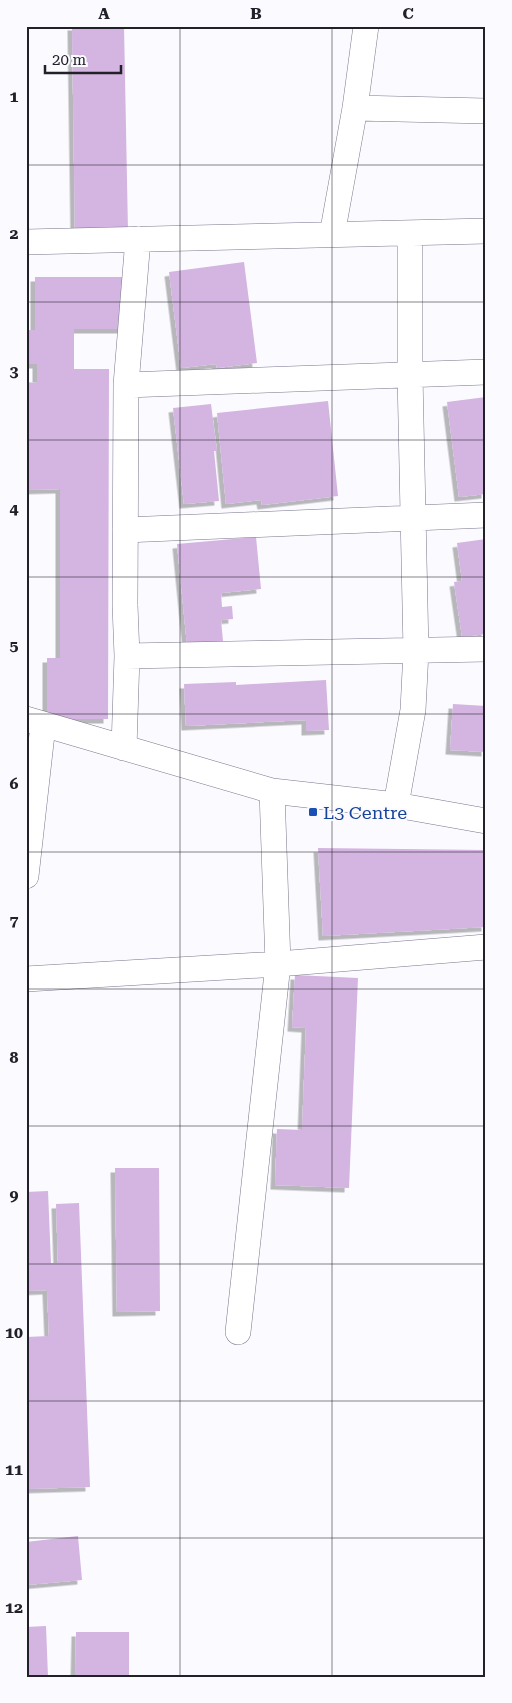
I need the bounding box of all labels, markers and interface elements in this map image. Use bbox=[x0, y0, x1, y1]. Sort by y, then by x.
text: A bbox=[98, 4, 110, 23]
text: B bbox=[250, 4, 262, 23]
text: C bbox=[402, 4, 414, 23]
scale bar bbox=[45, 42, 121, 74]
text: 20 m bbox=[52, 51, 87, 69]
text: 1 bbox=[10, 87, 19, 106]
text: 2 bbox=[10, 224, 19, 243]
text: 3 bbox=[10, 362, 19, 381]
text: 4 bbox=[10, 499, 19, 518]
text: 5 bbox=[10, 636, 19, 655]
text: 6 bbox=[10, 774, 19, 793]
place label: L3 Centre bbox=[323, 802, 407, 823]
marker: L3 Centre bbox=[307, 806, 319, 818]
text: 7 bbox=[10, 911, 19, 930]
text: 8 bbox=[10, 1048, 19, 1067]
text: 9 bbox=[10, 1186, 19, 1205]
text: 10 bbox=[5, 1323, 23, 1342]
text: 11 bbox=[5, 1460, 23, 1479]
text: 12 bbox=[5, 1598, 23, 1617]

